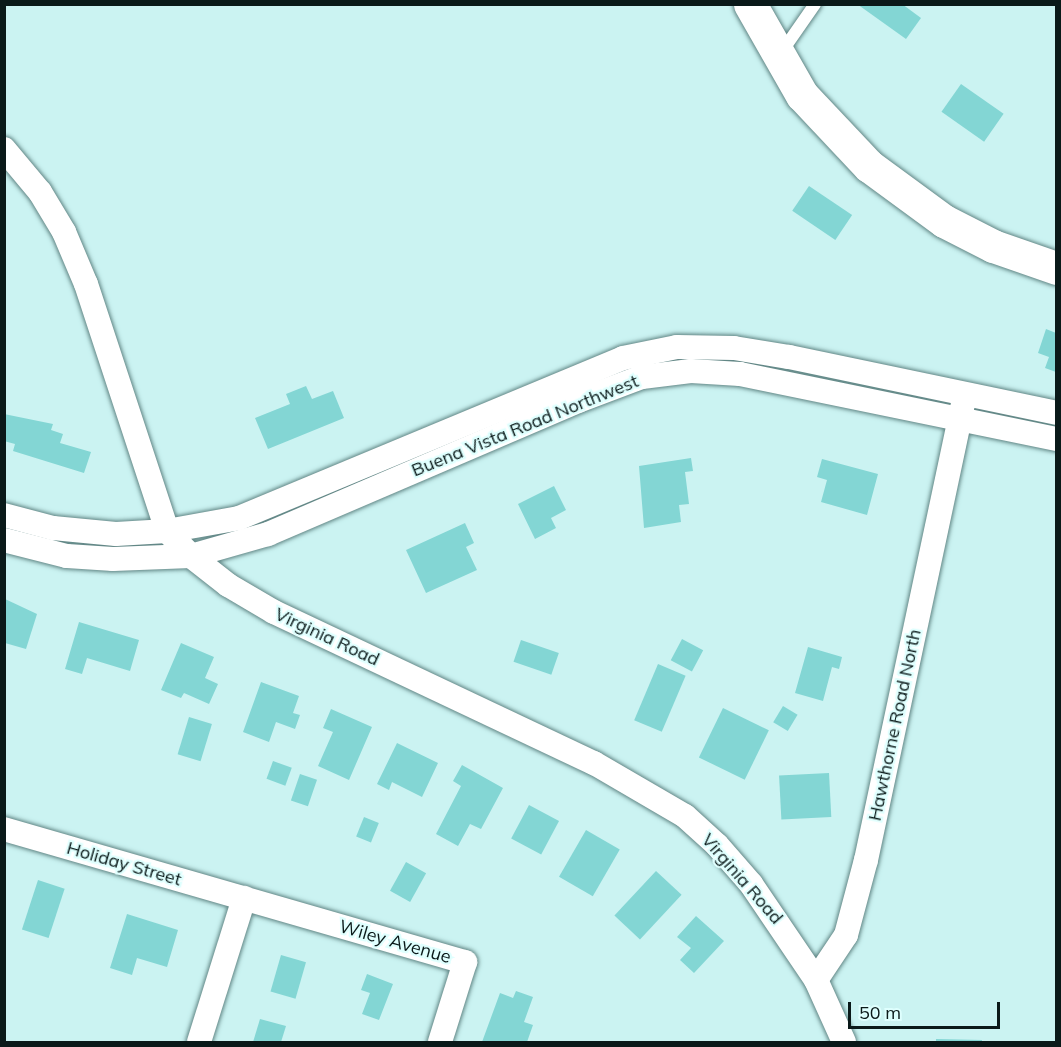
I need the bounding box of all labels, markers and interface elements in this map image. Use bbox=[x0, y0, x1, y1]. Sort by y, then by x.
street label: Buena Vista Road Northwest bbox=[408, 371, 642, 481]
street label: Virginia Road bbox=[271, 603, 383, 671]
street label: Hawthorne Road North bbox=[864, 627, 926, 823]
street label: Virginia Road bbox=[697, 829, 787, 929]
street label: Holiday Street bbox=[64, 837, 184, 891]
street label: Wiley Avenue bbox=[337, 916, 453, 968]
scale bar bbox=[851, 990, 1002, 1028]
text: 50 m bbox=[859, 1001, 901, 1024]

